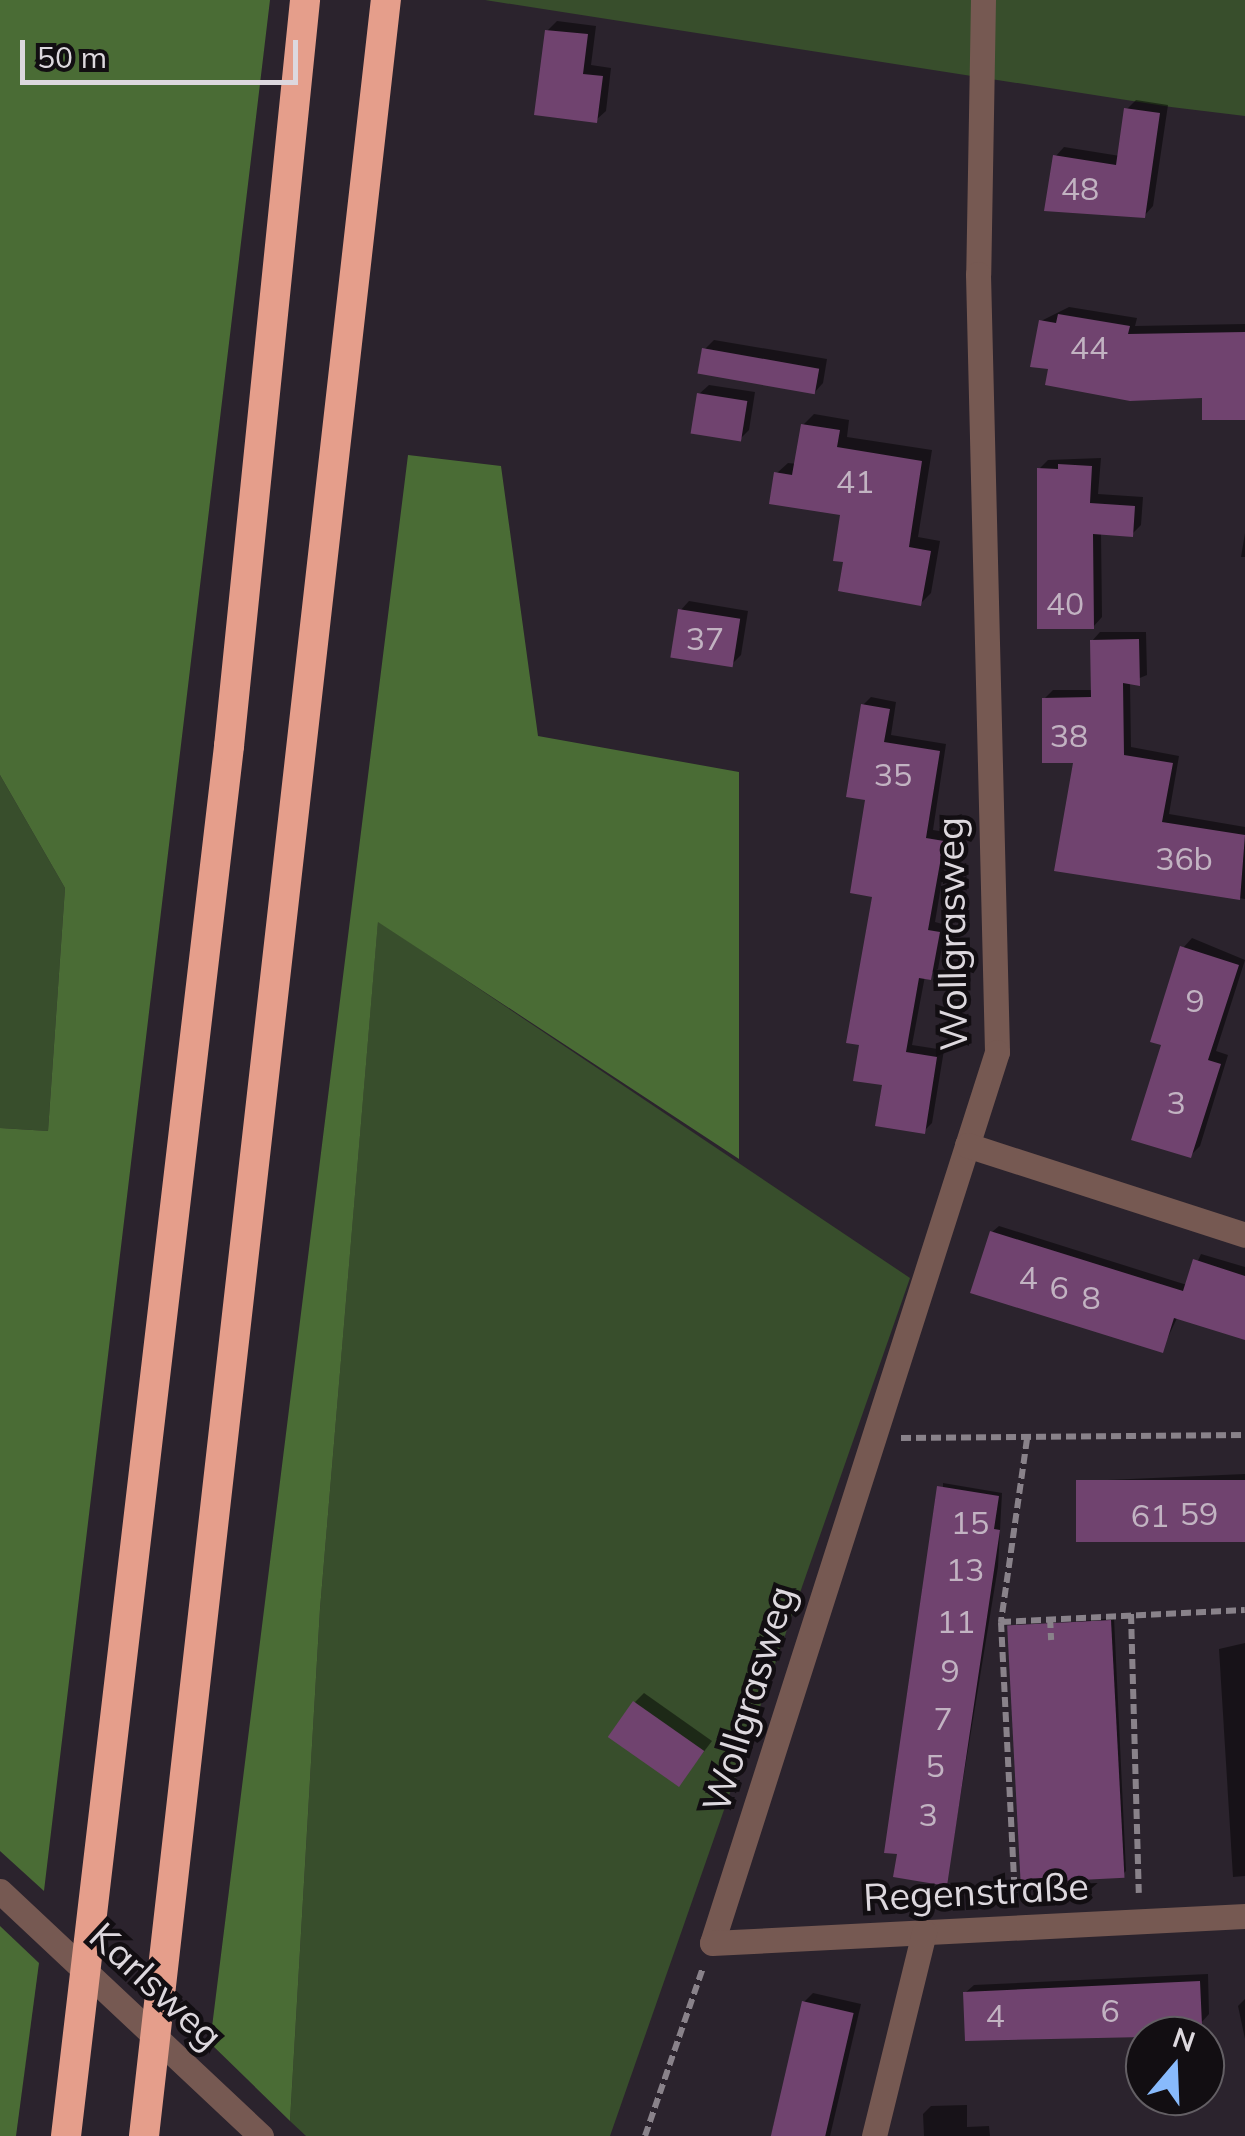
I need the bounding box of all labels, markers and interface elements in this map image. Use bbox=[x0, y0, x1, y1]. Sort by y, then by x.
scale bar bbox=[25, 20, 302, 82]
text: 50 m bbox=[37, 38, 107, 76]
house number: 48 bbox=[1061, 169, 1099, 207]
house number: 44 bbox=[1070, 328, 1108, 366]
house number: 41 bbox=[836, 462, 874, 500]
house number: 40 bbox=[1046, 584, 1084, 622]
house number: 37 bbox=[686, 619, 724, 657]
house number: 38 bbox=[1050, 716, 1088, 754]
house number: 35 bbox=[874, 755, 912, 793]
street label: Wollgrasweg bbox=[927, 817, 977, 1051]
house number: 36b bbox=[1155, 839, 1213, 877]
house number: 9 bbox=[1185, 981, 1205, 1019]
house number: 3 bbox=[1166, 1083, 1186, 1121]
house number: 4 bbox=[1018, 1258, 1038, 1296]
house number: 6 bbox=[1049, 1268, 1069, 1306]
house number: 8 bbox=[1081, 1278, 1101, 1316]
house number: 59 bbox=[1180, 1494, 1218, 1532]
house number: 61 bbox=[1131, 1496, 1169, 1534]
house number: 15 bbox=[951, 1503, 989, 1541]
house number: 13 bbox=[946, 1550, 984, 1588]
street label: Wollgrasweg bbox=[693, 1580, 805, 1818]
house number: 11 bbox=[937, 1602, 975, 1640]
house number: 9 bbox=[940, 1651, 960, 1689]
house number: 7 bbox=[933, 1699, 953, 1737]
house number: 5 bbox=[925, 1746, 945, 1784]
house number: 3 bbox=[918, 1795, 938, 1833]
street label: Regenstraße bbox=[862, 1863, 1090, 1921]
street label: Karlsweg bbox=[80, 1913, 232, 2059]
house number: 6 bbox=[1100, 1991, 1120, 2029]
house number: 4 bbox=[985, 1996, 1005, 2034]
north arrow bbox=[1125, 2016, 1225, 2116]
text: N bbox=[1169, 2019, 1200, 2059]

